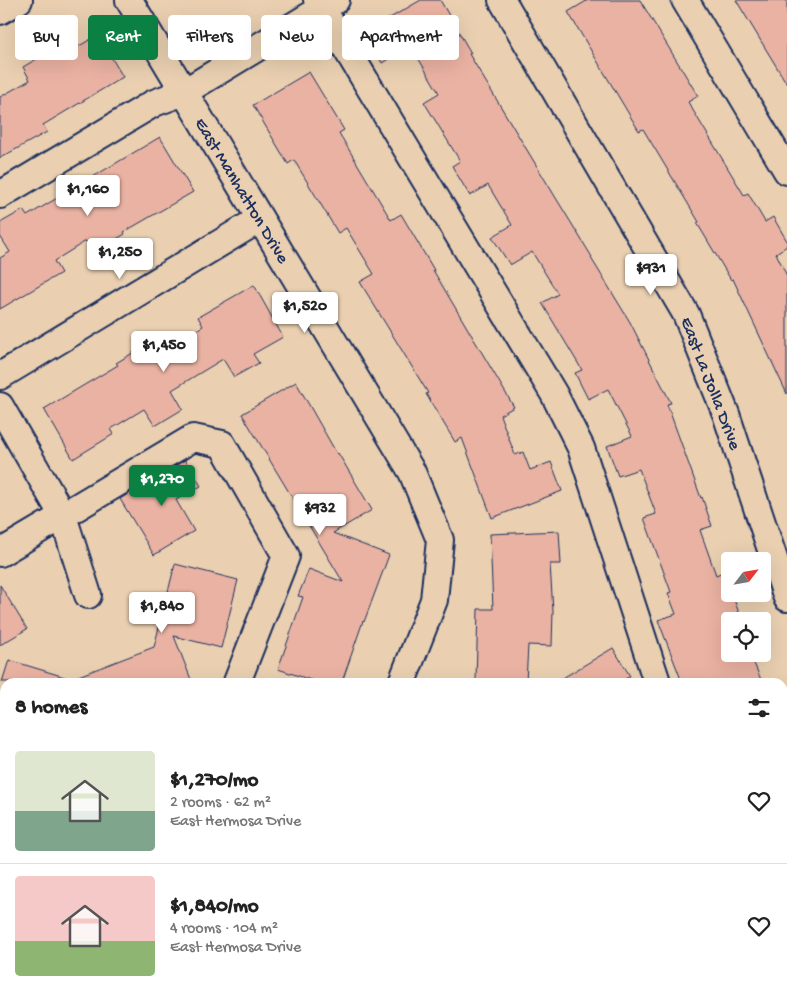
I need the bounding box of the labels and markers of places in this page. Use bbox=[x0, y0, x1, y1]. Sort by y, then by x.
pin: $1,160 bbox=[47, 174, 129, 217]
pin: $1,250 bbox=[79, 238, 161, 280]
pin: $931 bbox=[621, 254, 681, 296]
pin: $1,520 bbox=[264, 292, 346, 334]
pin: $1,450 bbox=[123, 330, 205, 373]
pin: $1,270 bbox=[121, 464, 203, 507]
pin: $932 bbox=[290, 494, 350, 536]
pin: $1,840 bbox=[121, 592, 203, 634]

